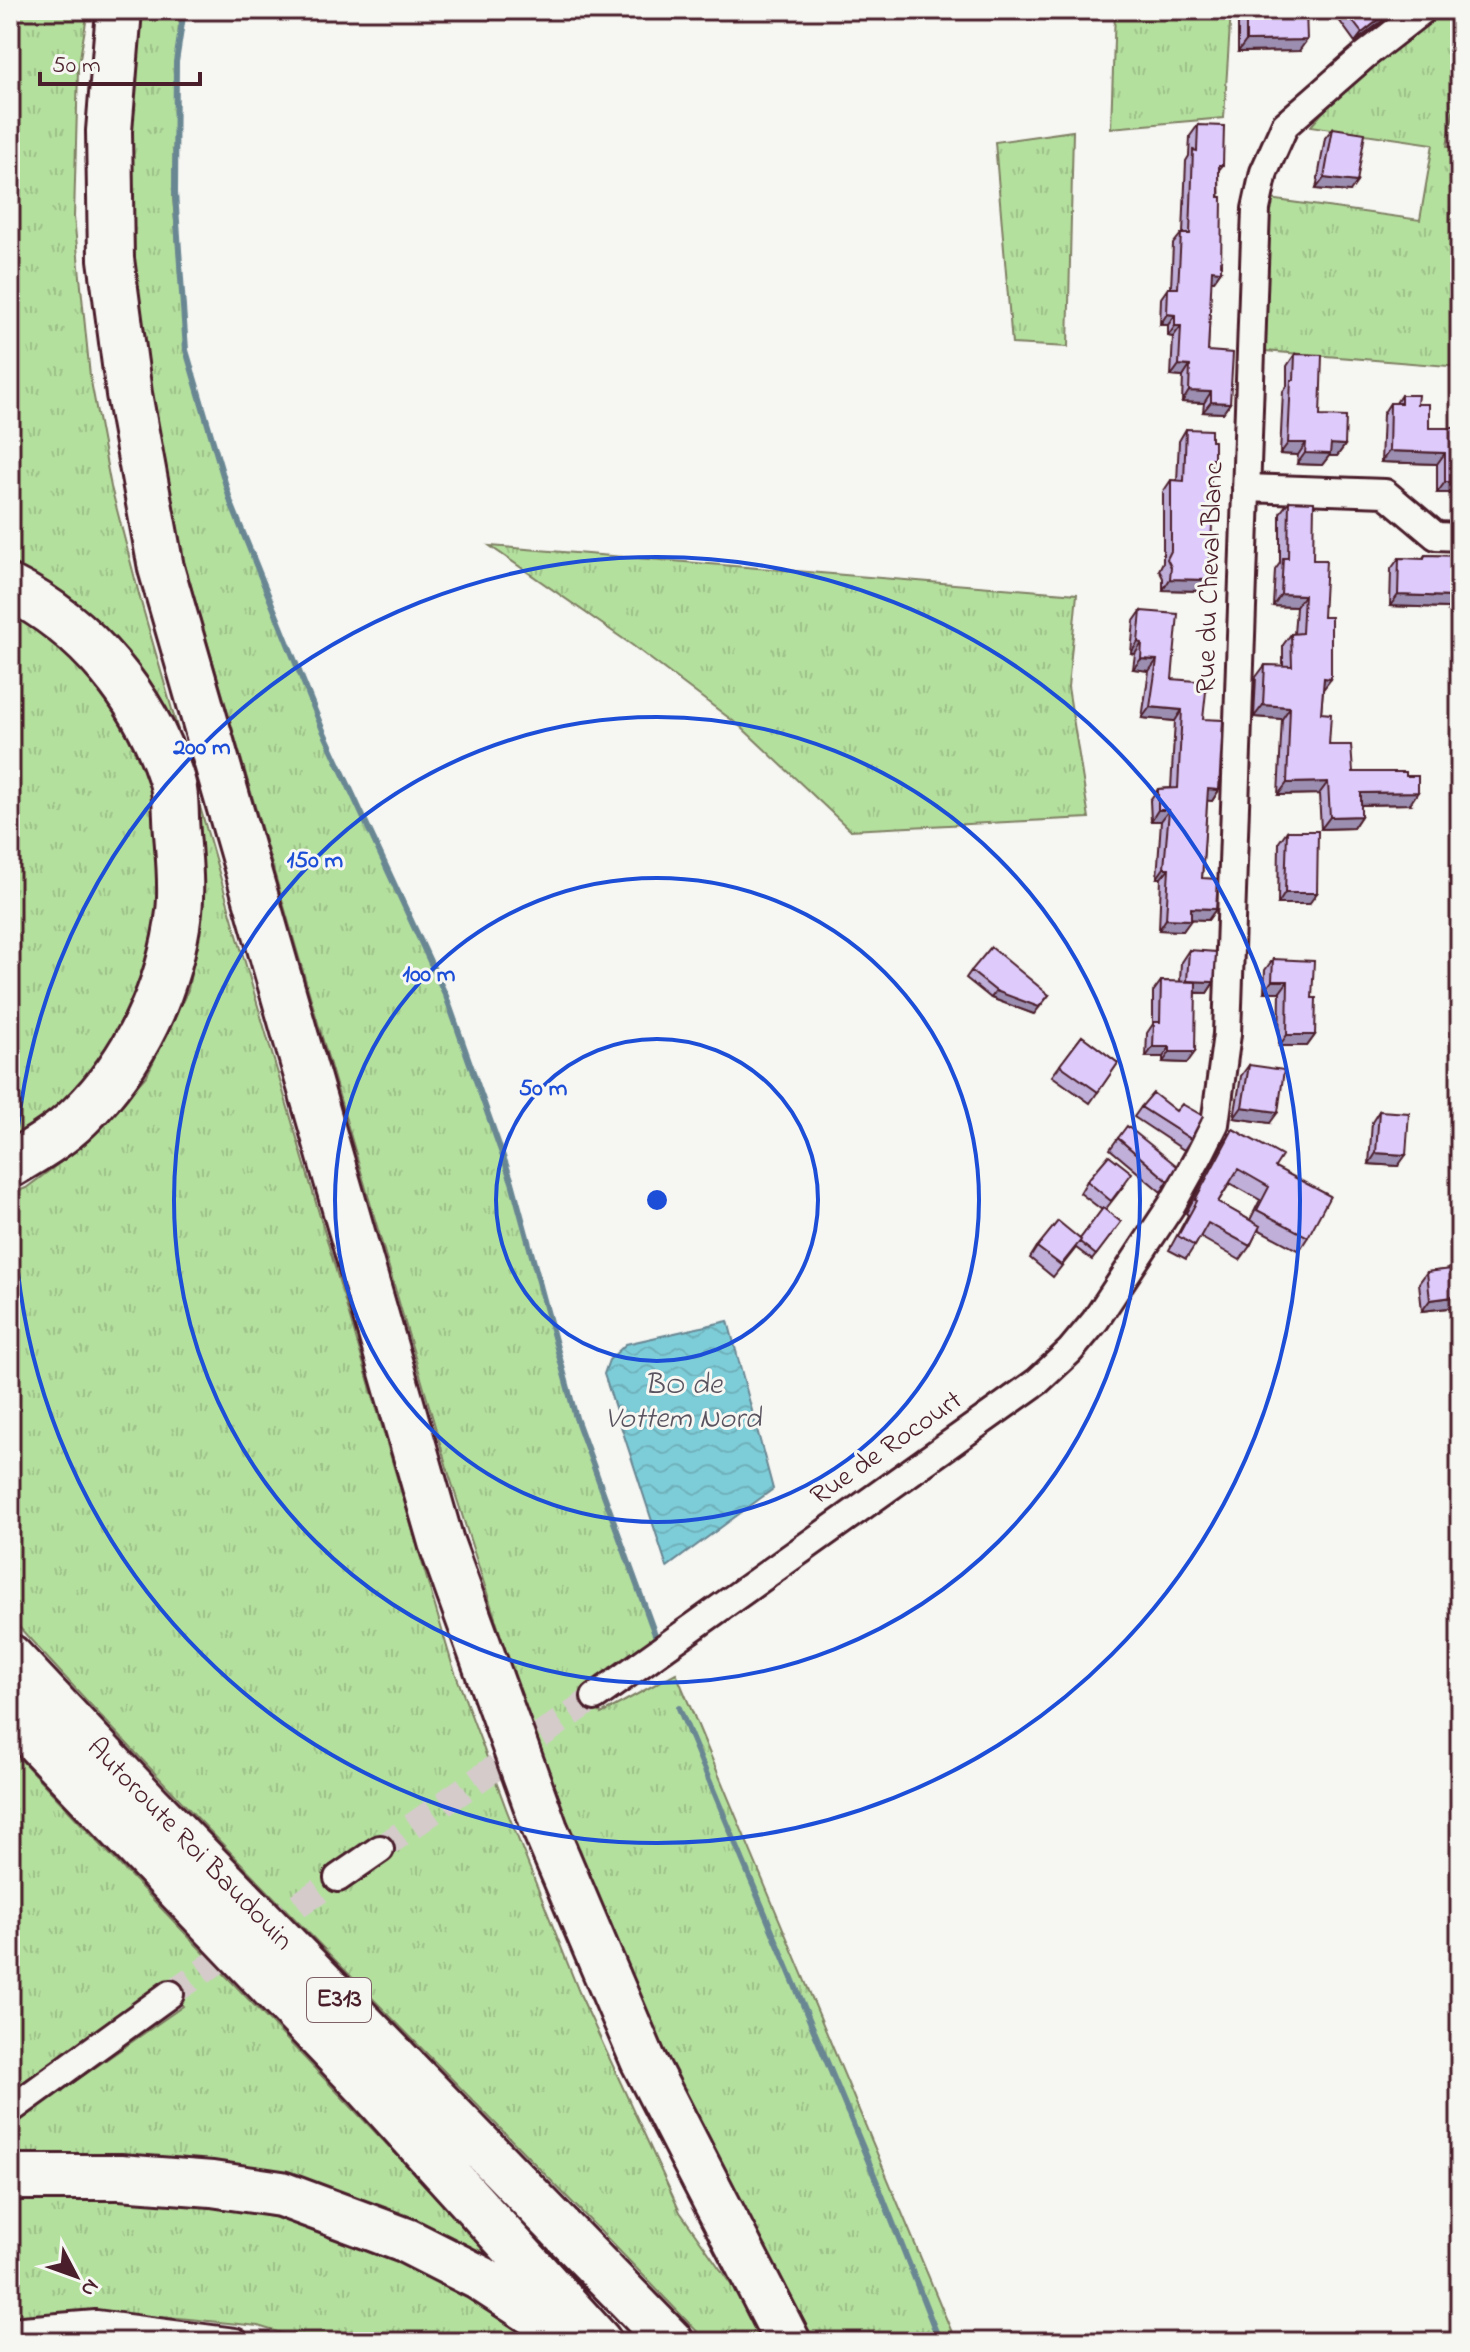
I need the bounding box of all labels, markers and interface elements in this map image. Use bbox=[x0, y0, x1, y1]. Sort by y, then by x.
scale bar bbox=[40, 36, 200, 86]
text: 50 m bbox=[52, 49, 101, 84]
street label: Rue du Cheval Blanc bbox=[1186, 461, 1236, 694]
text: 200 m bbox=[172, 731, 231, 766]
text: 150 m bbox=[287, 844, 344, 879]
text: 100 m bbox=[403, 958, 456, 993]
text: 50 m bbox=[519, 1072, 568, 1107]
centre of rings bbox=[643, 1186, 671, 1214]
water label: BO de Vottem Nord bbox=[605, 1364, 762, 1442]
street label: Rue de Rocourt bbox=[803, 1381, 971, 1517]
street label: Autoroute Roi Baudouin bbox=[76, 1729, 302, 1961]
road number: E313 bbox=[307, 1978, 371, 2022]
north arrow bbox=[36, 2236, 116, 2316]
text: N bbox=[72, 2271, 106, 2303]

